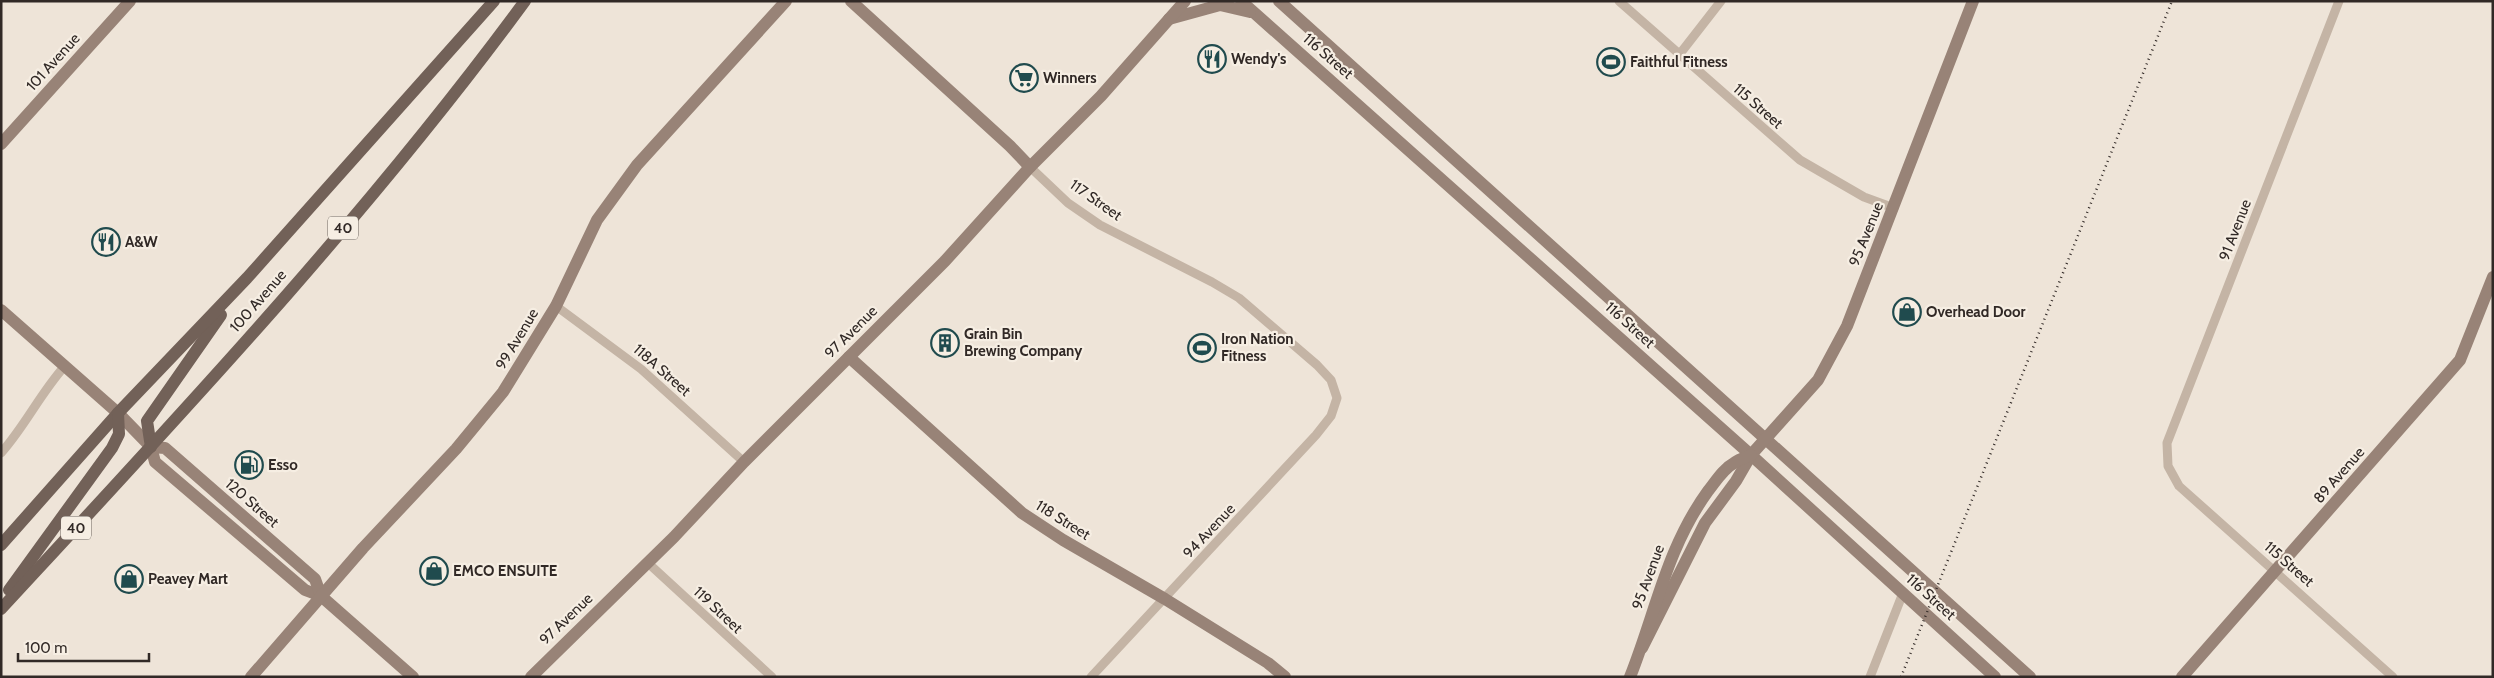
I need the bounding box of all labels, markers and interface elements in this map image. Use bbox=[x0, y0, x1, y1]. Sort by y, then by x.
street label: 101 Avenue bbox=[22, 29, 84, 94]
street label: 116 Street bbox=[1299, 29, 1357, 83]
restaurant icon: Wendy's bbox=[1197, 44, 1227, 74]
sports icon: Faithful Fitness bbox=[1596, 47, 1626, 77]
place label: Wendy's bbox=[1231, 50, 1286, 68]
place label: Faithful Fitness bbox=[1630, 53, 1728, 71]
supermarket icon: Winners bbox=[1009, 63, 1039, 93]
place label: Winners bbox=[1043, 69, 1097, 87]
street label: 115 Street bbox=[1730, 80, 1786, 132]
street label: 117 Street bbox=[1067, 176, 1125, 224]
street label: 91 Avenue bbox=[2215, 196, 2255, 263]
street label: 95 Avenue bbox=[1845, 199, 1887, 269]
road number: 40 bbox=[328, 217, 358, 240]
restaurant icon: A&W bbox=[91, 227, 121, 257]
place label: A&W bbox=[125, 233, 158, 251]
street label: 100 Avenue bbox=[226, 266, 290, 336]
shop icon: Overhead Door bbox=[1892, 297, 1922, 327]
street label: 116 Street bbox=[1602, 298, 1658, 352]
street label: 97 Avenue bbox=[821, 302, 881, 362]
place label: Overhead Door bbox=[1926, 303, 2026, 321]
street label: 99 Avenue bbox=[492, 305, 542, 373]
place label: Grain Bin Brewing Company bbox=[964, 325, 1083, 360]
building icon: Grain Bin Brewing Company bbox=[930, 328, 960, 358]
place label: Iron Nation Fitness bbox=[1221, 330, 1294, 365]
sports icon: Iron Nation Fitness bbox=[1187, 333, 1217, 363]
street label: 118A Street bbox=[630, 340, 694, 400]
street label: 89 Avenue bbox=[2310, 443, 2368, 507]
fuel station icon: Esso bbox=[234, 450, 264, 480]
place label: Esso bbox=[268, 456, 298, 474]
street label: 120 Street bbox=[222, 475, 282, 531]
street label: 118 Street bbox=[1032, 496, 1094, 544]
street label: 94 Avenue bbox=[1179, 500, 1239, 562]
road number: 40 bbox=[61, 516, 91, 540]
street label: 115 Street bbox=[2261, 538, 2317, 590]
street label: 95 Avenue bbox=[1628, 542, 1668, 612]
shop icon: EMCO ENSUITE bbox=[419, 556, 449, 586]
place label: EMCO ENSUITE bbox=[453, 562, 558, 580]
shop icon: Peavey Mart bbox=[114, 564, 144, 594]
place label: Peavey Mart bbox=[148, 570, 228, 588]
street label: 116 Street bbox=[1903, 570, 1959, 624]
street label: 119 Street bbox=[690, 583, 746, 637]
street label: 97 Avenue bbox=[536, 589, 597, 649]
scale bar bbox=[18, 630, 149, 662]
text: 100 m bbox=[25, 639, 67, 657]

